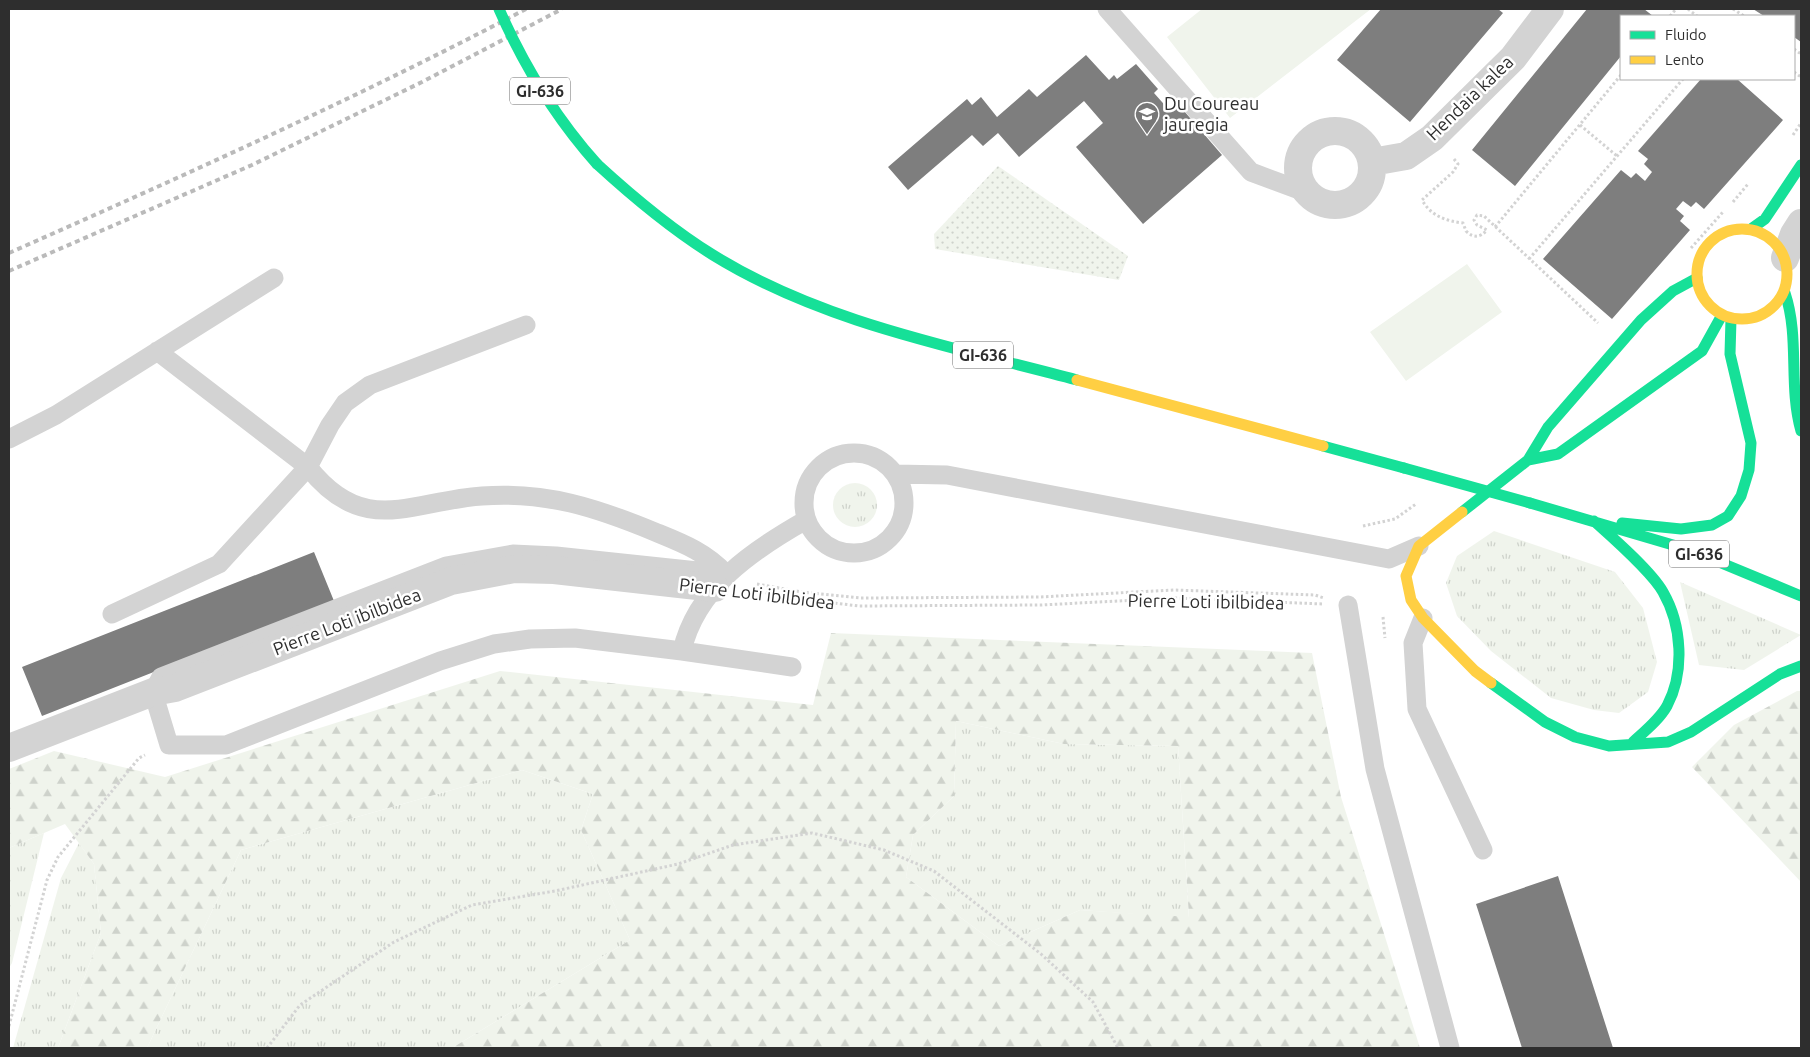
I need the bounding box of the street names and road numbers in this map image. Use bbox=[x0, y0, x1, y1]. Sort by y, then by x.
street label: Hendaia kalea bbox=[1422, 51, 1517, 144]
road number: GI-636 bbox=[510, 78, 570, 104]
road number: GI-636 bbox=[953, 342, 1013, 368]
road number: GI-636 bbox=[1669, 540, 1729, 568]
street label: Pierre Loti ibilbidea bbox=[678, 574, 836, 612]
street label: Pierre Loti ibilbidea bbox=[270, 584, 423, 658]
street label: Pierre Loti ibilbidea bbox=[1128, 590, 1285, 612]

